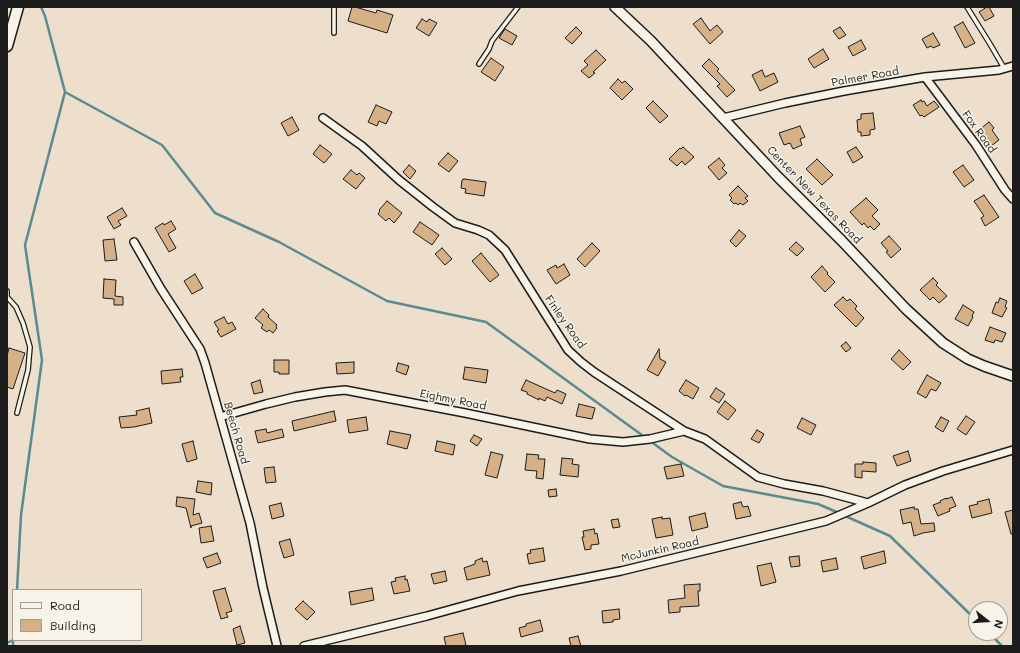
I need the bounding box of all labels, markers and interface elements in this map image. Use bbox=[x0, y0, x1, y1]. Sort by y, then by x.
street label: Palmer Road bbox=[830, 65, 900, 89]
street label: Fox Road bbox=[959, 108, 999, 156]
street label: Center New Texas Road bbox=[764, 144, 864, 246]
street label: Finley Road bbox=[542, 293, 588, 351]
street label: Eighmy Road bbox=[419, 387, 487, 413]
street label: Beech Road bbox=[221, 400, 251, 466]
street label: McJunkin Road bbox=[620, 535, 700, 565]
legend bbox=[12, 589, 142, 641]
text: Road bbox=[50, 597, 80, 613]
north arrow bbox=[968, 601, 1008, 641]
text: Building bbox=[50, 617, 96, 633]
text: N bbox=[991, 618, 1007, 631]

